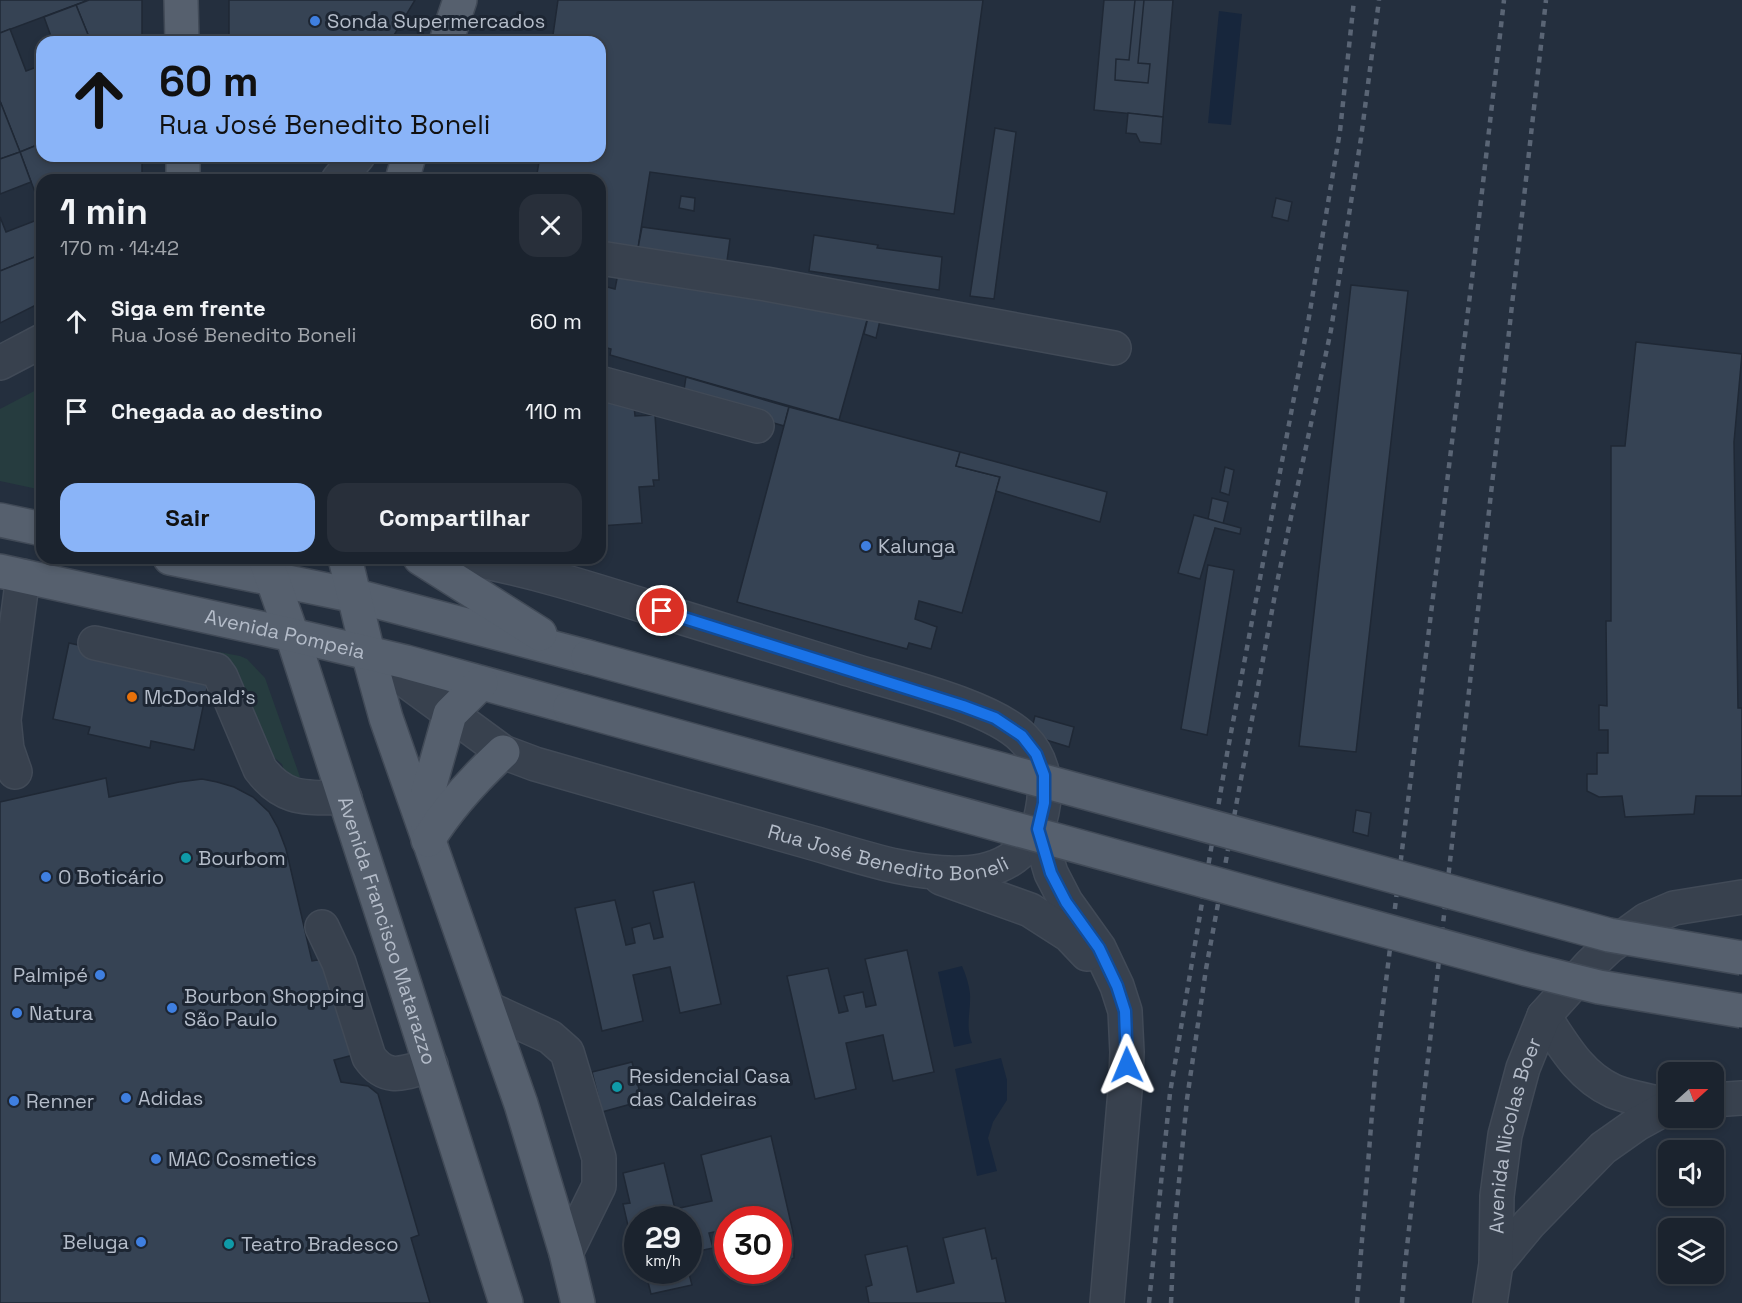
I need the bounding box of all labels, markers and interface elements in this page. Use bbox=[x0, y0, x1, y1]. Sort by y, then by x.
place label: Sonda Supermercados bbox=[327, 8, 545, 34]
marker: Sonda Supermercados bbox=[308, 14, 322, 28]
text: 60 m bbox=[159, 55, 259, 108]
icon: ahead bbox=[60, 60, 138, 138]
text: Rua José Benedito Boneli bbox=[159, 107, 490, 142]
text: 1 min bbox=[60, 189, 148, 235]
button: close bbox=[519, 194, 582, 257]
text: 170 m · 14:42 bbox=[60, 235, 179, 261]
text: Siga em frente bbox=[111, 294, 266, 322]
icon: ahead bbox=[60, 305, 93, 338]
text: 60 m bbox=[530, 307, 582, 335]
text: Rua José Benedito Boneli bbox=[111, 322, 357, 348]
icon: arrive bbox=[60, 395, 93, 428]
text: Chegada ao destino bbox=[111, 397, 323, 425]
text: 110 m bbox=[525, 397, 582, 425]
button: Sair bbox=[60, 483, 315, 552]
button: Compartilhar bbox=[327, 483, 582, 552]
place label: Kalunga bbox=[878, 533, 955, 559]
marker: Kalunga bbox=[859, 539, 873, 553]
pin bbox=[636, 585, 687, 636]
icon: arrive bbox=[645, 594, 678, 627]
street label: Avenida Pompeia bbox=[203, 603, 368, 665]
place label: McDonald's bbox=[144, 684, 256, 710]
marker: McDonald's bbox=[125, 690, 139, 704]
street label: Avenida Francisco Matarazzo bbox=[332, 793, 442, 1068]
street label: Rua José Benedito Boneli bbox=[765, 818, 1013, 886]
place label: Bourbom bbox=[198, 845, 286, 871]
marker: Bourbom bbox=[179, 851, 193, 865]
place label: O Boticário bbox=[58, 864, 164, 890]
marker: O Boticário bbox=[39, 870, 53, 884]
place label: Palmipé bbox=[13, 962, 88, 988]
marker: Palmipé bbox=[93, 968, 107, 982]
place label: Bourbon Shopping São Paulo bbox=[184, 983, 365, 1032]
place label: Natura bbox=[29, 1000, 93, 1026]
marker: Bourbon Shopping São Paulo bbox=[165, 1001, 179, 1015]
marker: Natura bbox=[10, 1006, 24, 1020]
position arrow bbox=[1095, 1033, 1159, 1097]
street label: Avenida Nicolas Boer bbox=[1483, 1033, 1547, 1234]
north arrow bbox=[1658, 1062, 1724, 1128]
map controls bbox=[1658, 1062, 1724, 1284]
place label: Residencial Casa das Caldeiras bbox=[629, 1063, 791, 1112]
marker: Residencial Casa das Caldeiras bbox=[610, 1080, 624, 1094]
place label: Adidas bbox=[138, 1085, 203, 1111]
place label: Renner bbox=[26, 1088, 94, 1114]
marker: Adidas bbox=[119, 1091, 133, 1105]
marker: Renner bbox=[7, 1094, 21, 1108]
button: sound bbox=[1658, 1140, 1724, 1206]
place label: MAC Cosmetics bbox=[168, 1146, 317, 1172]
marker: MAC Cosmetics bbox=[149, 1152, 163, 1166]
speed limit sign: 30 bbox=[714, 1206, 792, 1284]
text: 29 bbox=[645, 1218, 681, 1257]
button: layers bbox=[1658, 1218, 1724, 1284]
place label: Beluga bbox=[62, 1229, 129, 1255]
place label: Teatro Bradesco bbox=[241, 1231, 399, 1257]
marker: Beluga bbox=[134, 1235, 148, 1249]
marker: Teatro Bradesco bbox=[222, 1237, 236, 1251]
text: km/h bbox=[645, 1251, 681, 1270]

